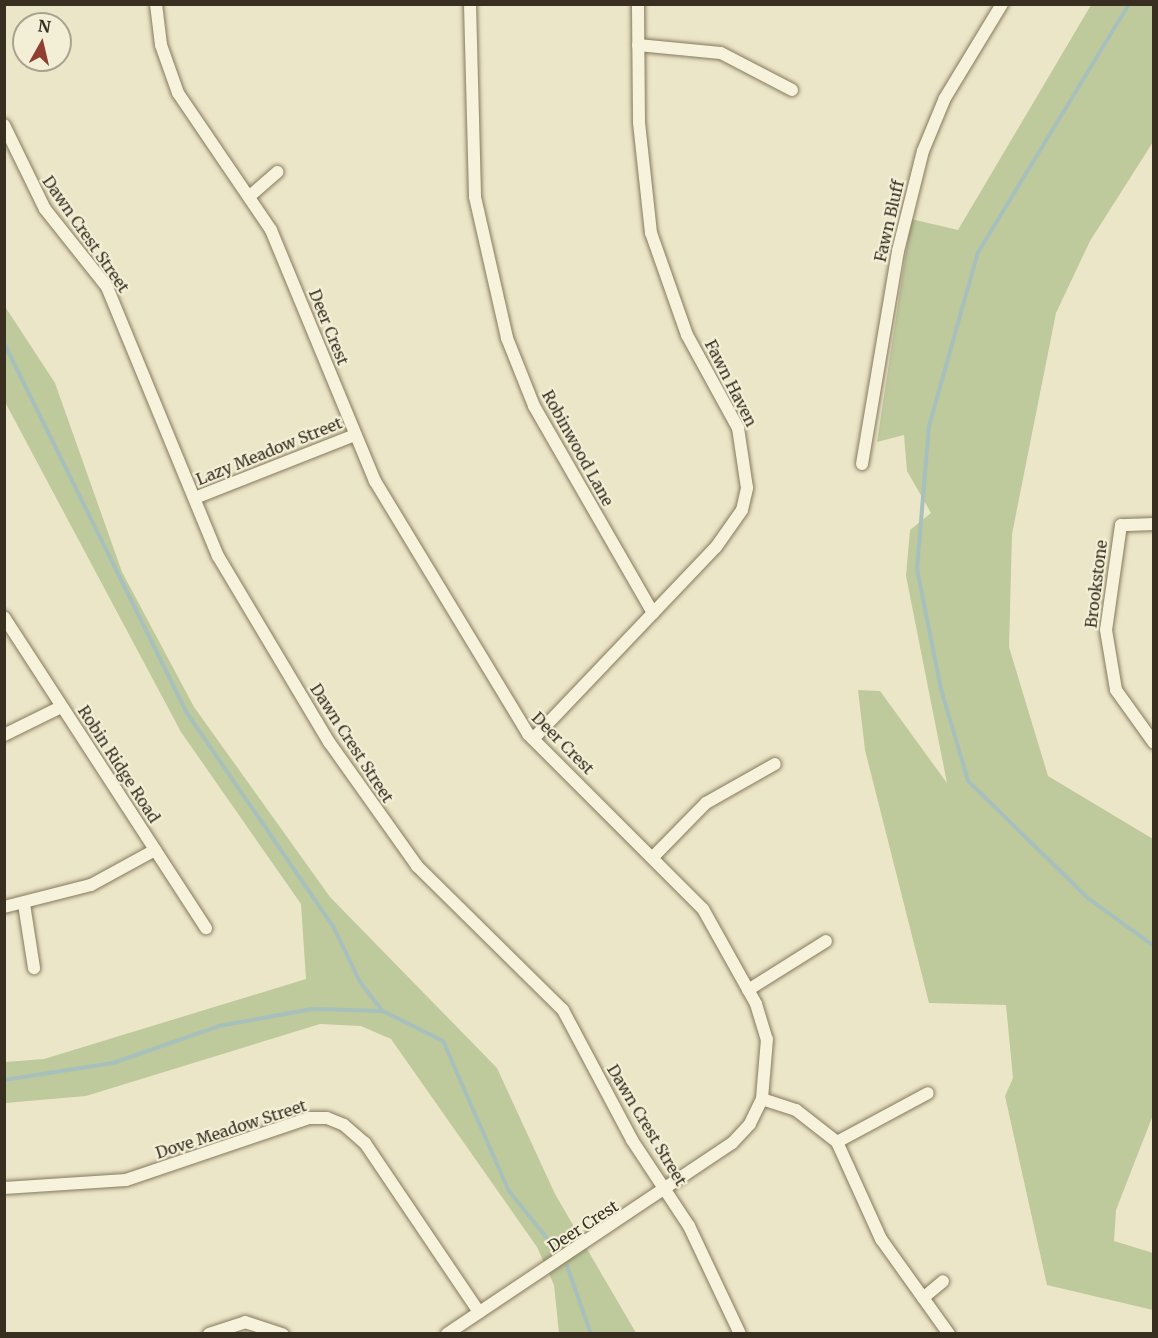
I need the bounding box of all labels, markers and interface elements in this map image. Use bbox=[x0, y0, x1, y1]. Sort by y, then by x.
north arrow bbox=[12, 12, 72, 72]
text: N bbox=[37, 15, 52, 37]
street label: Dawn Crest Street bbox=[39, 172, 133, 296]
street label: Fawn Bluff bbox=[870, 178, 908, 264]
street label: Deer Crest bbox=[305, 286, 353, 368]
street label: Fawn Haven bbox=[701, 336, 761, 430]
street label: Robinwood Lane bbox=[538, 387, 618, 509]
street label: Lazy Meadow Street bbox=[193, 413, 345, 489]
street label: Brookstone bbox=[1081, 539, 1111, 629]
street label: Dawn Crest Street bbox=[306, 680, 398, 806]
street label: Robin Ridge Road bbox=[74, 702, 164, 826]
street label: Deer Crest bbox=[528, 708, 598, 778]
street label: Dawn Crest Street bbox=[603, 1061, 691, 1189]
street label: Dove Meadow Street bbox=[153, 1096, 309, 1162]
street label: Deer Crest bbox=[544, 1196, 622, 1256]

